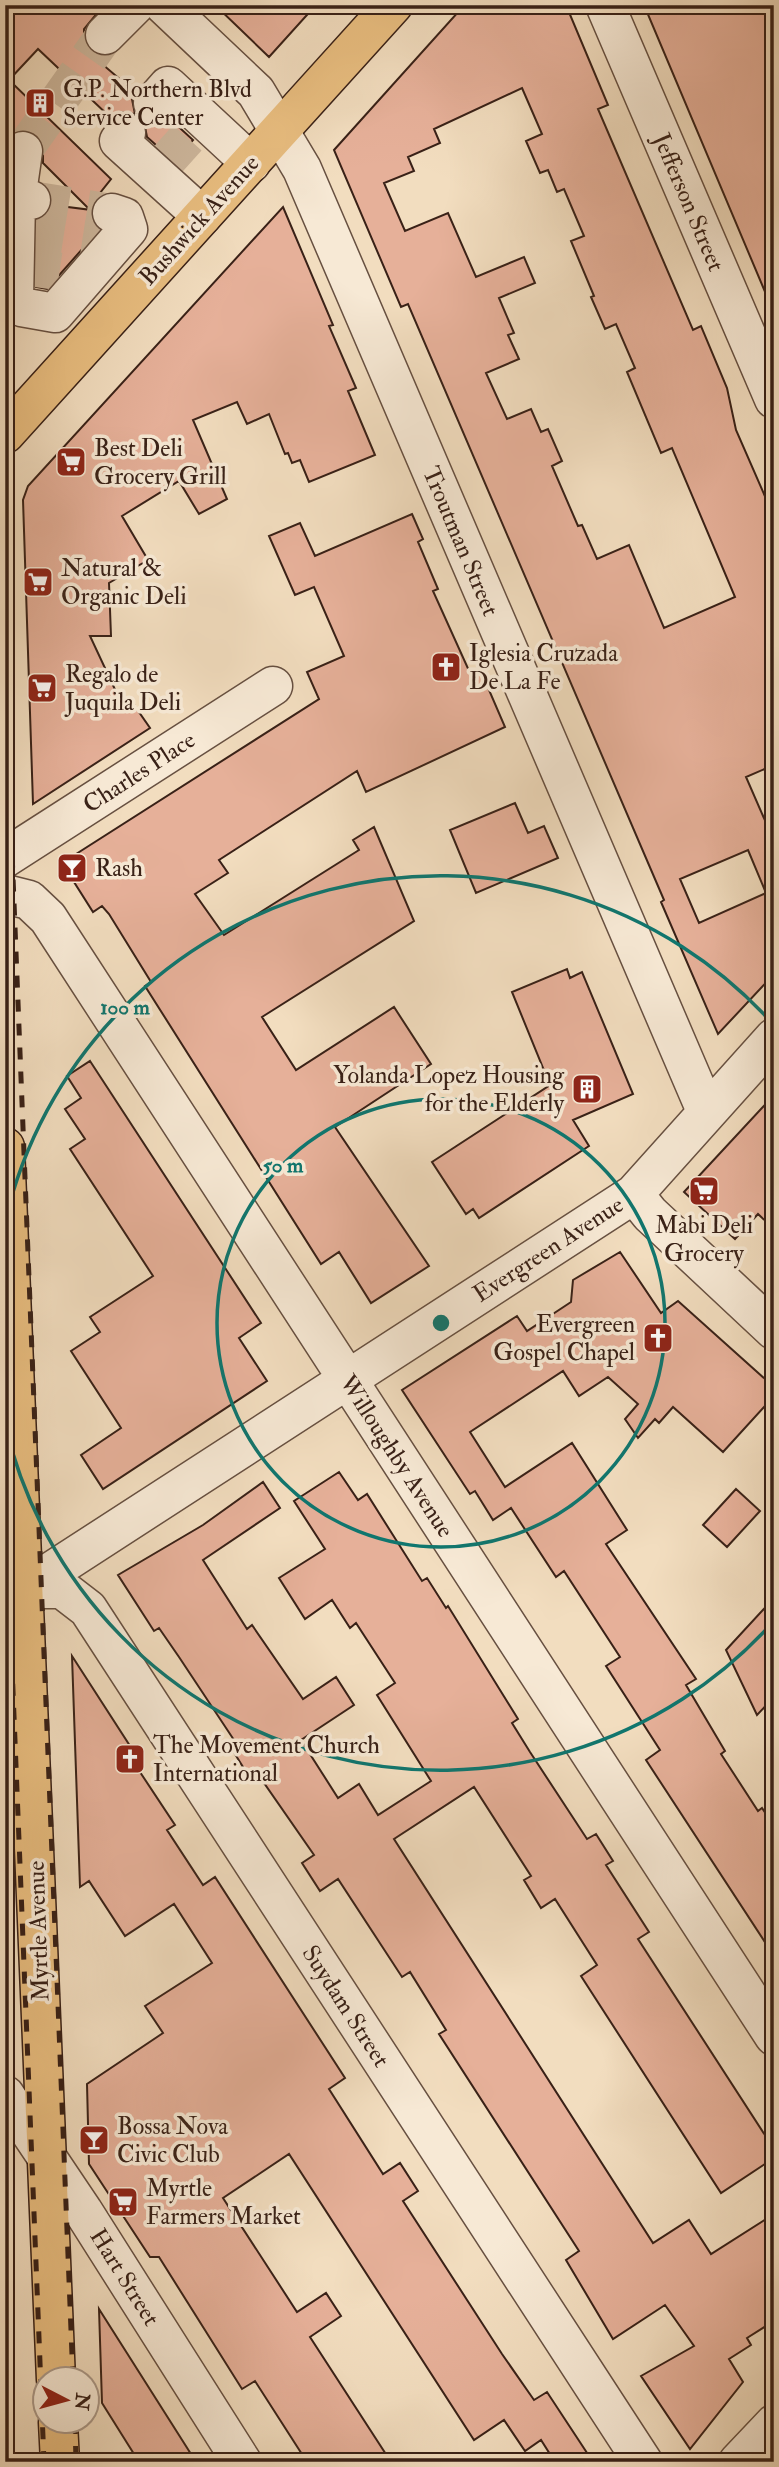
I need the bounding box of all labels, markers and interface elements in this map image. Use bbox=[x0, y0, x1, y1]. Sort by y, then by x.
place label: G.P. Northern Blvd Service Center bbox=[63, 74, 252, 133]
building icon: G.P. Northern Blvd Service Center bbox=[23, 86, 57, 120]
street label: Jefferson Street bbox=[645, 128, 732, 276]
street label: Bushwick Avenue bbox=[133, 149, 266, 292]
place label: Best Deli Grocery Grill bbox=[94, 433, 227, 492]
supermarket icon: Best Deli Grocery Grill bbox=[54, 445, 88, 479]
street label: Troutman Street bbox=[415, 462, 506, 621]
place label: Natural & Organic Deli bbox=[61, 553, 187, 612]
supermarket icon: Natural & Organic Deli bbox=[21, 565, 55, 599]
place label: Iglesia Cruzada De La Fe bbox=[469, 638, 619, 697]
church icon: Iglesia Cruzada De La Fe bbox=[429, 650, 463, 684]
place label: Regalo de Juquila Deli bbox=[64, 659, 181, 718]
supermarket icon: Regalo de Juquila Deli bbox=[25, 671, 59, 705]
street label: Charles Place bbox=[77, 725, 201, 820]
bar icon: Rash bbox=[55, 851, 89, 885]
place label: Rash bbox=[95, 853, 143, 884]
text: 100 m bbox=[100, 994, 151, 1021]
place label: Yolanda Lopez Housing for the Elderly bbox=[333, 1060, 565, 1119]
building icon: Yolanda Lopez Housing for the Elderly bbox=[570, 1072, 604, 1106]
text: 50 m bbox=[263, 1152, 304, 1179]
supermarket icon: Mabi Deli Grocery bbox=[687, 1174, 721, 1208]
street label: Evergreen Avenue bbox=[467, 1189, 629, 1310]
place label: Mabi Deli Grocery bbox=[655, 1210, 753, 1269]
place label: Evergreen Gospel Chapel bbox=[493, 1309, 635, 1368]
centre of rings bbox=[429, 1311, 453, 1335]
church icon: Evergreen Gospel Chapel bbox=[641, 1321, 675, 1355]
street label: Willoughby Avenue bbox=[332, 1368, 461, 1544]
place label: The Movement Church International bbox=[153, 1730, 380, 1789]
church icon: The Movement Church International bbox=[113, 1742, 147, 1776]
street label: Myrtle Avenue bbox=[21, 1860, 56, 2002]
street label: Suydam Street bbox=[295, 1939, 397, 2073]
place label: Bossa Nova Civic Club bbox=[117, 2111, 229, 2170]
bar icon: Bossa Nova Civic Club bbox=[77, 2123, 111, 2157]
place label: Myrtle Farmers Market bbox=[146, 2173, 301, 2232]
supermarket icon: Myrtle Farmers Market bbox=[106, 2185, 140, 2219]
street label: Hart Street bbox=[83, 2223, 167, 2332]
north arrow bbox=[32, 2366, 102, 2436]
text: N bbox=[69, 2391, 95, 2412]

